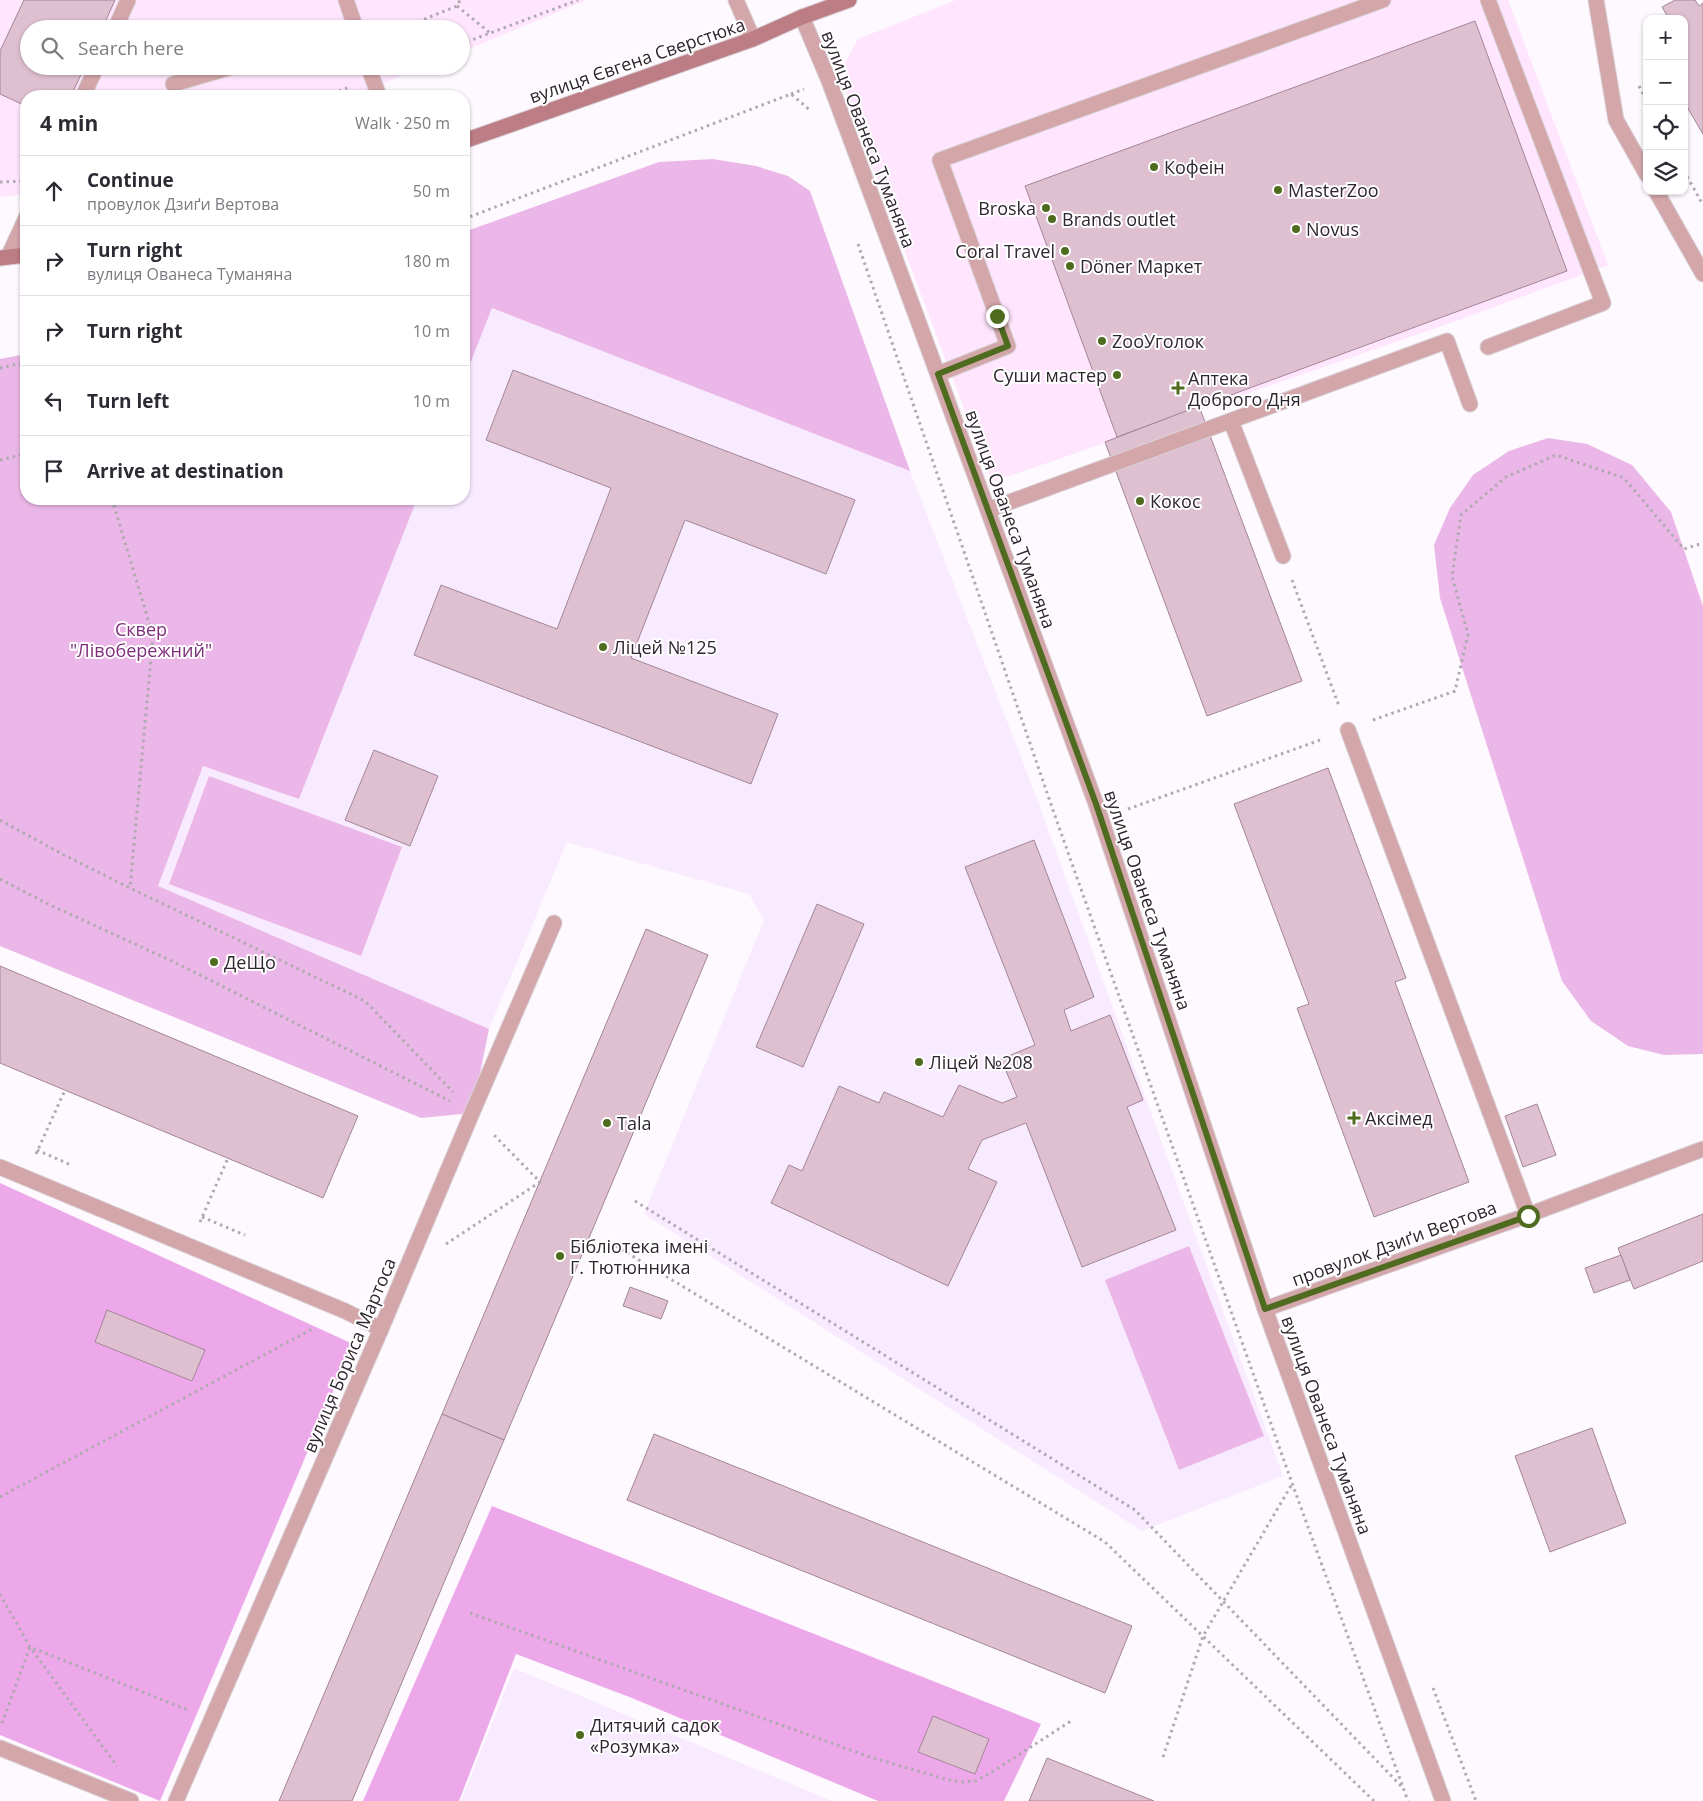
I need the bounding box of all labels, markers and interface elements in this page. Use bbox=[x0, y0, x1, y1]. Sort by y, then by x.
street label: вулиця Євгена Сверстюка bbox=[526, 12, 748, 108]
map controls bbox=[1643, 15, 1688, 195]
button: + bbox=[1643, 15, 1688, 60]
search box bbox=[20, 20, 470, 75]
street label: вулиця Ованеса Туманяна bbox=[816, 27, 922, 251]
icon: search bbox=[38, 34, 66, 62]
text: Search here bbox=[78, 35, 184, 61]
button: − bbox=[1643, 60, 1688, 105]
button: locate bbox=[1643, 105, 1688, 150]
text: 4 min bbox=[40, 109, 98, 137]
text: Walk · 250 m bbox=[355, 112, 450, 134]
button: layers bbox=[1643, 150, 1688, 195]
place label: Кофеін bbox=[1164, 155, 1225, 179]
marker: Кофеін bbox=[1148, 161, 1160, 173]
text: Continue bbox=[87, 167, 174, 193]
icon: ahead bbox=[40, 177, 68, 205]
place label: MasterZoo bbox=[1288, 178, 1379, 202]
text: 50 m bbox=[413, 180, 450, 202]
marker: MasterZoo bbox=[1272, 184, 1284, 196]
text: провулок Дзиґи Вертова bbox=[87, 193, 279, 215]
place label: Broska bbox=[978, 196, 1036, 220]
marker: Broska bbox=[1040, 202, 1052, 214]
place label: Brands outlet bbox=[1062, 207, 1176, 231]
marker: Brands outlet bbox=[1046, 213, 1058, 225]
place label: Novus bbox=[1306, 217, 1359, 241]
marker: Novus bbox=[1290, 223, 1302, 235]
text: Turn right bbox=[87, 237, 182, 263]
place label: Coral Travel bbox=[955, 239, 1055, 263]
marker: Coral Travel bbox=[1059, 245, 1071, 257]
icon: right bbox=[40, 247, 68, 275]
text: 180 m bbox=[404, 250, 450, 272]
place label: Döner Маркет bbox=[1080, 254, 1203, 278]
marker: Döner Маркет bbox=[1064, 260, 1076, 272]
text: вулиця Ованеса Туманяна bbox=[87, 263, 292, 285]
route end bbox=[986, 305, 1009, 328]
icon: right bbox=[40, 317, 68, 345]
text: Turn right bbox=[87, 318, 182, 344]
text: 10 m bbox=[413, 320, 450, 342]
place label: ZooУголок bbox=[1112, 329, 1205, 353]
marker: ZooУголок bbox=[1096, 335, 1108, 347]
place label: Суши мастер bbox=[993, 363, 1107, 387]
place label: Аптека Доброго Дня bbox=[1188, 366, 1301, 411]
marker: Суши мастер bbox=[1111, 369, 1123, 381]
marker: Аптека Доброго Дня bbox=[1172, 382, 1184, 394]
icon: left bbox=[40, 387, 68, 415]
text: Turn left bbox=[87, 388, 169, 414]
text: 10 m bbox=[413, 390, 450, 412]
street label: вулиця Ованеса Туманяна bbox=[960, 406, 1062, 632]
icon: arrive bbox=[40, 457, 68, 485]
text: Arrive at destination bbox=[87, 458, 284, 484]
place label: Кокос bbox=[1150, 489, 1201, 513]
marker: Кокос bbox=[1134, 495, 1146, 507]
park label: Сквер "Лівобережний" bbox=[70, 617, 212, 662]
place label: Ліцей №125 bbox=[613, 635, 717, 659]
marker: Ліцей №125 bbox=[597, 641, 609, 653]
street label: вулиця Ованеса Туманяна bbox=[1099, 787, 1197, 1013]
place label: ДеЩо bbox=[224, 950, 276, 974]
marker: ДеЩо bbox=[208, 956, 220, 968]
place label: Ліцей №208 bbox=[929, 1050, 1033, 1074]
marker: Ліцей №208 bbox=[913, 1056, 925, 1068]
place label: Аксімед bbox=[1365, 1106, 1433, 1130]
place label: Tala bbox=[617, 1111, 651, 1135]
marker: Аксімед bbox=[1347, 1111, 1361, 1125]
marker: Tala bbox=[601, 1117, 613, 1129]
street label: провулок Дзиґи Вертова bbox=[1288, 1195, 1500, 1291]
route start bbox=[1517, 1205, 1540, 1228]
place label: Бібліотека імені Г. Тютюнника bbox=[570, 1234, 708, 1279]
marker: Бібліотека імені Г. Тютюнника bbox=[554, 1250, 566, 1262]
street label: вулиця Бориса Мартоса bbox=[297, 1254, 401, 1456]
street label: вулиця Ованеса Туманяна bbox=[1276, 1312, 1378, 1538]
place label: Дитячий садок «Розумка» bbox=[590, 1713, 720, 1758]
marker: Дитячий садок «Розумка» bbox=[574, 1729, 586, 1741]

